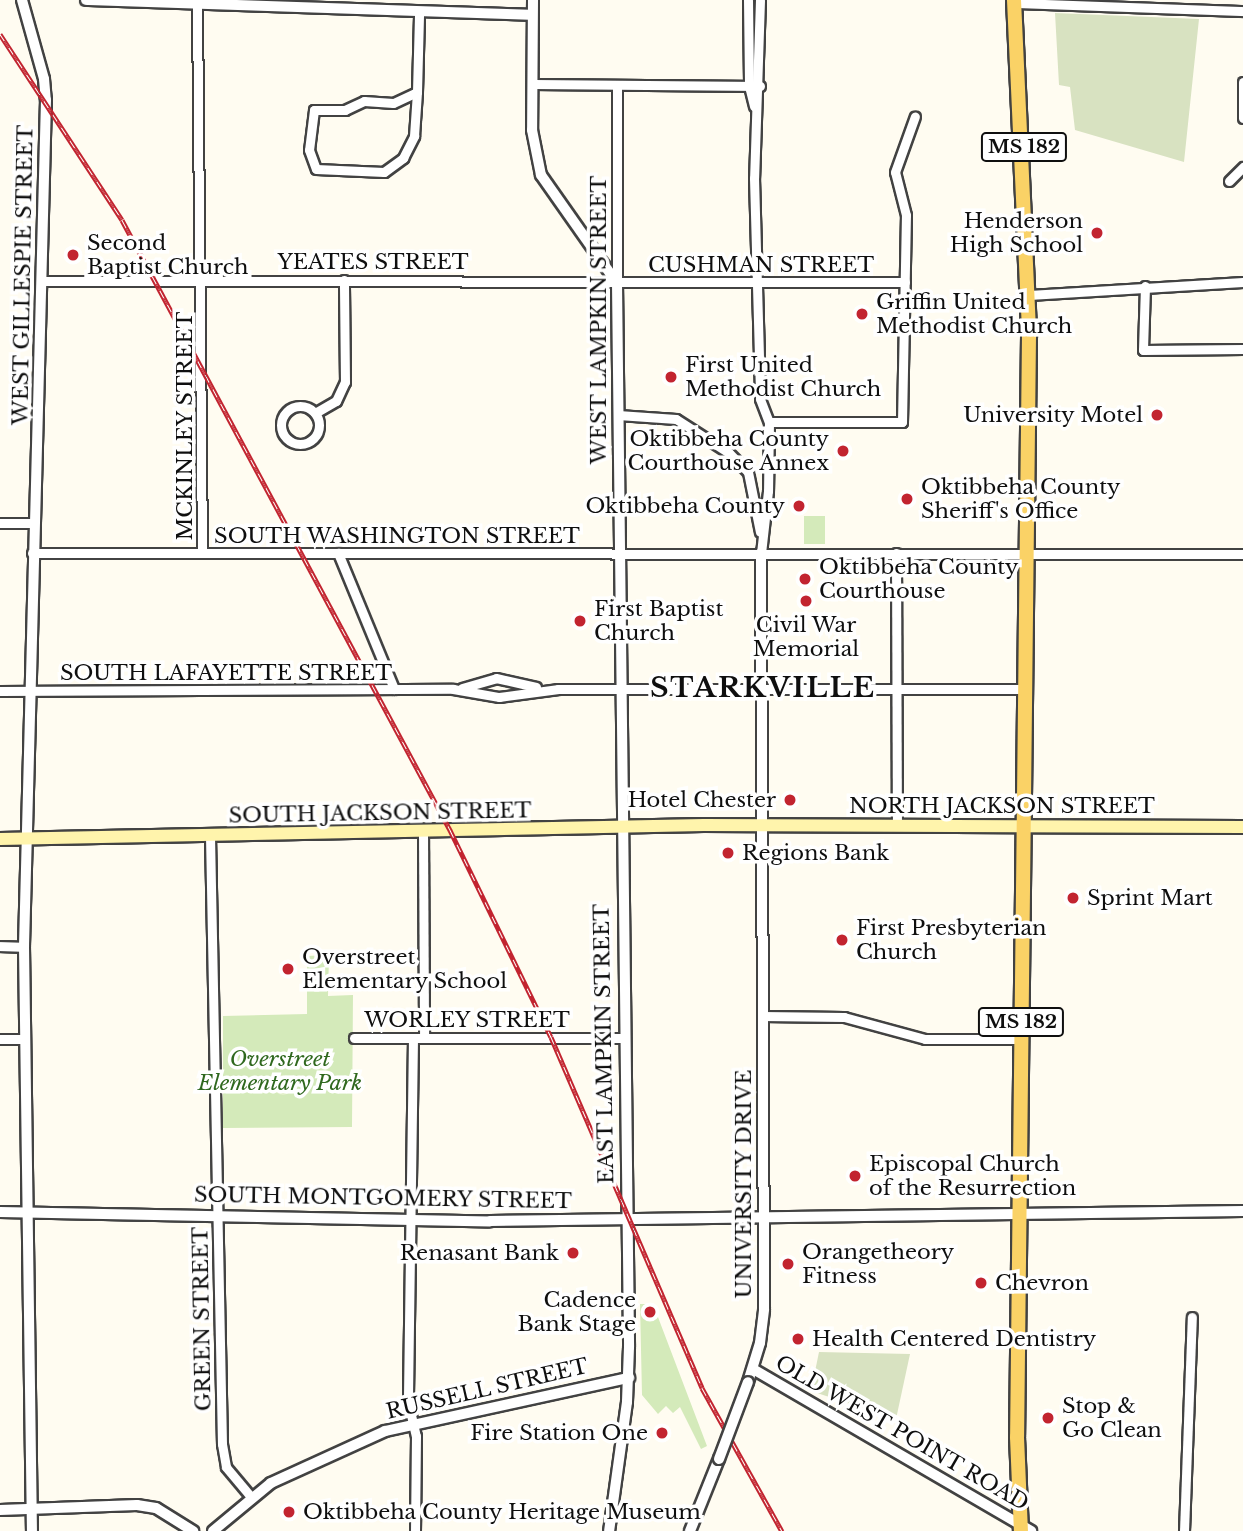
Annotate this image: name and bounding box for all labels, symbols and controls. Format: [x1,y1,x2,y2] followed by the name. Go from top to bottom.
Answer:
[8,124,38,426] street label: WEST GILLESPIE STREET
[980,132,1068,162] road number: MS 182
[586,175,612,465] street label: WEST LAMPKIN STREET
[950,208,1083,258] place label: Henderson High School
[1089,225,1105,241] marker: Henderson High School
[87,230,248,280] place label: Second Baptist Church
[65,247,81,263] marker: Second Baptist Church
[277,249,469,275] street label: YEATES STREET
[648,252,874,278] street label: CUSHMAN STREET
[876,289,1072,339] place label: Griffin United Methodist Church
[854,306,870,322] marker: Griffin United Methodist Church
[172,311,198,541] street label: MCKINLEY STREET
[685,352,881,402] place label: First United Methodist Church
[663,369,679,385] marker: First United Methodist Church
[963,402,1143,428] place label: University Motel
[1149,407,1165,423] marker: University Motel
[627,426,829,476] place label: Oktibbeha County Courthouse Annex
[835,443,851,459] marker: Oktibbeha County Courthouse Annex
[921,474,1121,524] place label: Oktibbeha County Sheriff's Office
[899,491,915,507] marker: Oktibbeha County Sheriff's Office
[585,493,785,519] place label: Oktibbeha County
[791,498,807,514] marker: Oktibbeha County
[214,523,580,549] street label: SOUTH WASHINGTON STREET
[819,554,1019,604] place label: Oktibbeha County Courthouse
[797,571,813,587] marker: Oktibbeha County Courthouse
[798,593,814,609] marker: Civil War Memorial
[594,596,723,646] place label: First Baptist Church
[753,612,859,662] place label: Civil War Memorial
[572,613,588,629] marker: First Baptist Church
[60,660,392,686] street label: SOUTH LAFAYETTE STREET
[651,671,875,705] district label: STARKVILLE
[628,787,776,813] place label: Hotel Chester
[782,792,798,808] marker: Hotel Chester
[849,793,1155,819] street label: NORTH JACKSON STREET
[228,798,532,828] street label: SOUTH JACKSON STREET
[742,840,889,866] place label: Regions Bank
[720,845,736,861] marker: Regions Bank
[1087,885,1213,911] place label: Sprint Mart
[1065,890,1081,906] marker: Sprint Mart
[589,903,619,1185] street label: EAST LAMPKIN STREET
[856,915,1047,965] place label: First Presbyterian Church
[834,932,850,948] marker: First Presbyterian Church
[302,944,508,994] place label: Overstreet Elementary School
[280,961,296,977] marker: Overstreet Elementary School
[977,1006,1065,1038] road number: MS 182
[364,1007,570,1033] street label: WORLEY STREET
[198,1046,362,1096] park label: Overstreet Elementary Park
[731,1069,757,1299] street label: UNIVERSITY DRIVE
[869,1151,1076,1201] place label: Episcopal Church of the Resurrection
[847,1168,863,1184] marker: Episcopal Church of the Resurrection
[193,1182,573,1214] street label: SOUTH MONTGOMERY STREET
[188,1227,216,1411] street label: GREEN STREET
[802,1239,954,1289] place label: Orangetheory Fitness
[400,1240,559,1266] place label: Renasant Bank
[565,1245,581,1261] marker: Renasant Bank
[780,1256,796,1272] marker: Orangetheory Fitness
[995,1270,1089,1296] place label: Chevron
[973,1275,989,1291] marker: Chevron
[517,1287,636,1337] place label: Cadence Bank Stage
[642,1304,658,1320] marker: Cadence Bank Stage
[812,1326,1096,1352] place label: Health Centered Dentistry
[790,1331,806,1347] marker: Health Centered Dentistry
[770,1349,1034,1517] street label: OLD WEST POINT ROAD
[383,1353,591,1425] street label: RUSSELL STREET
[1062,1393,1162,1443] place label: Stop & Go Clean
[1040,1410,1056,1426] marker: Stop & Go Clean
[470,1420,648,1446] place label: Fire Station One
[654,1425,670,1441] marker: Fire Station One
[303,1499,702,1525] place label: Oktibbeha County Heritage Museum
[281,1504,297,1520] marker: Oktibbeha County Heritage Museum

